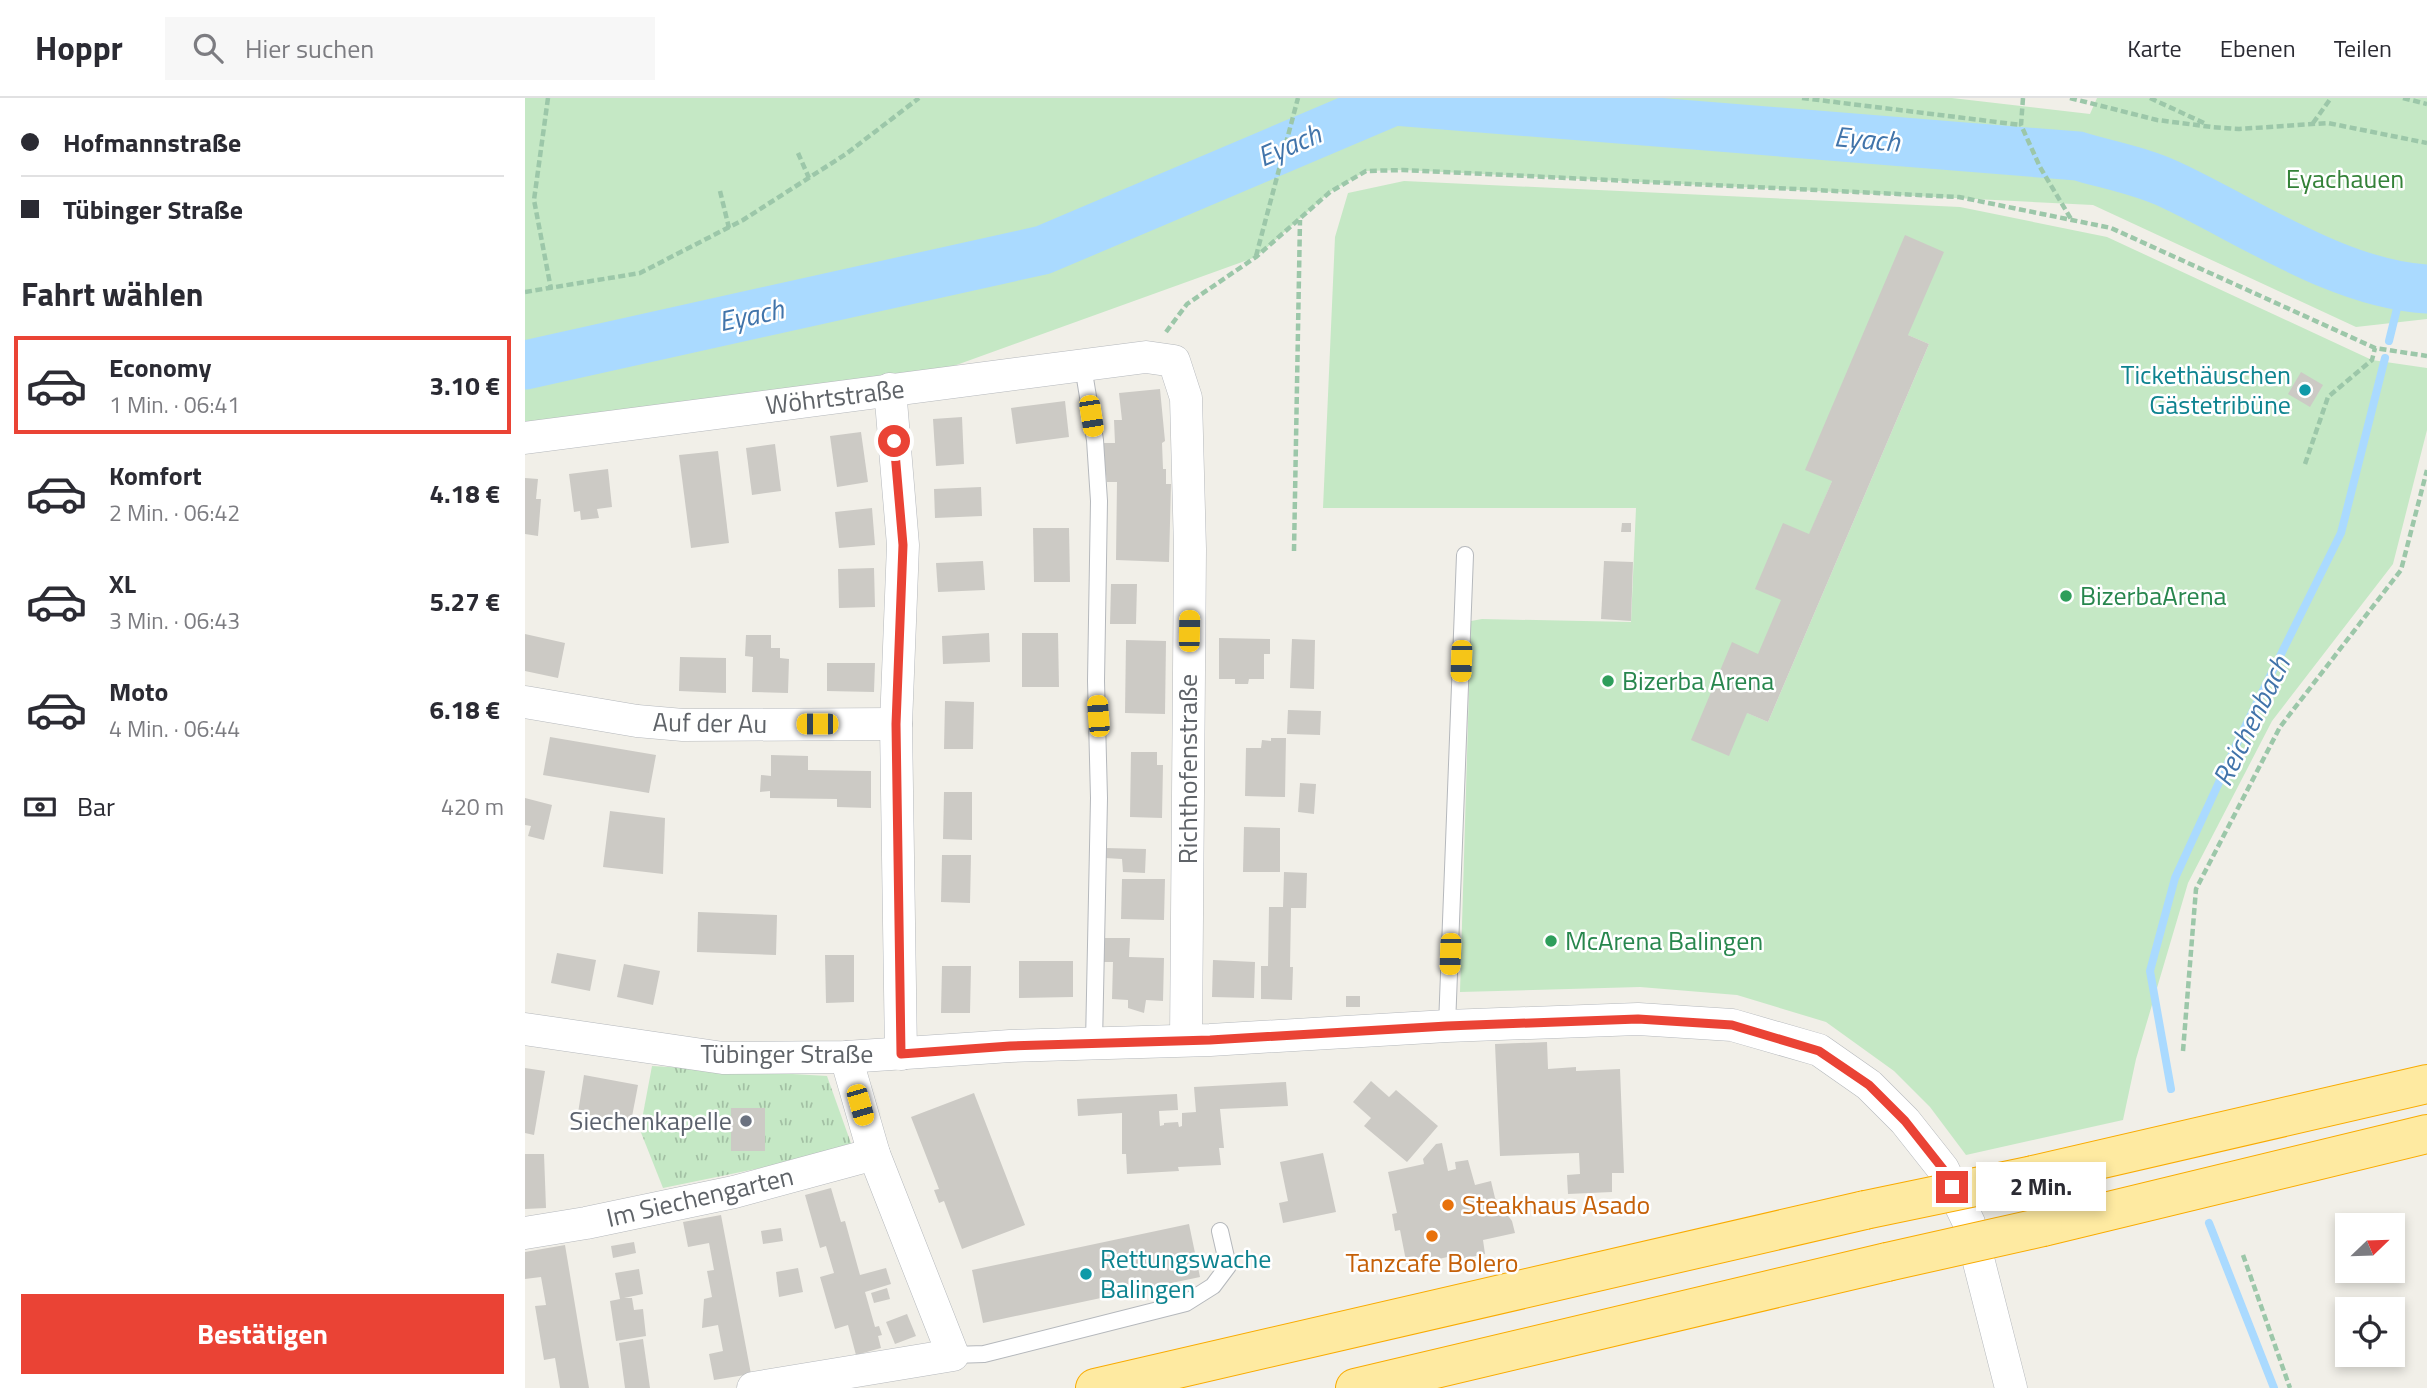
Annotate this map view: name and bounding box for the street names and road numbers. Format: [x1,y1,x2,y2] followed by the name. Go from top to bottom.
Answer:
[763,369,907,424] street label: Wöhrtstraße
[1168,674,1207,864] street label: Richthofenstraße
[652,702,768,743] street label: Auf der Au
[701,1034,873,1073] street label: Tübinger Straße
[603,1156,797,1237] street label: Im Siechengarten

